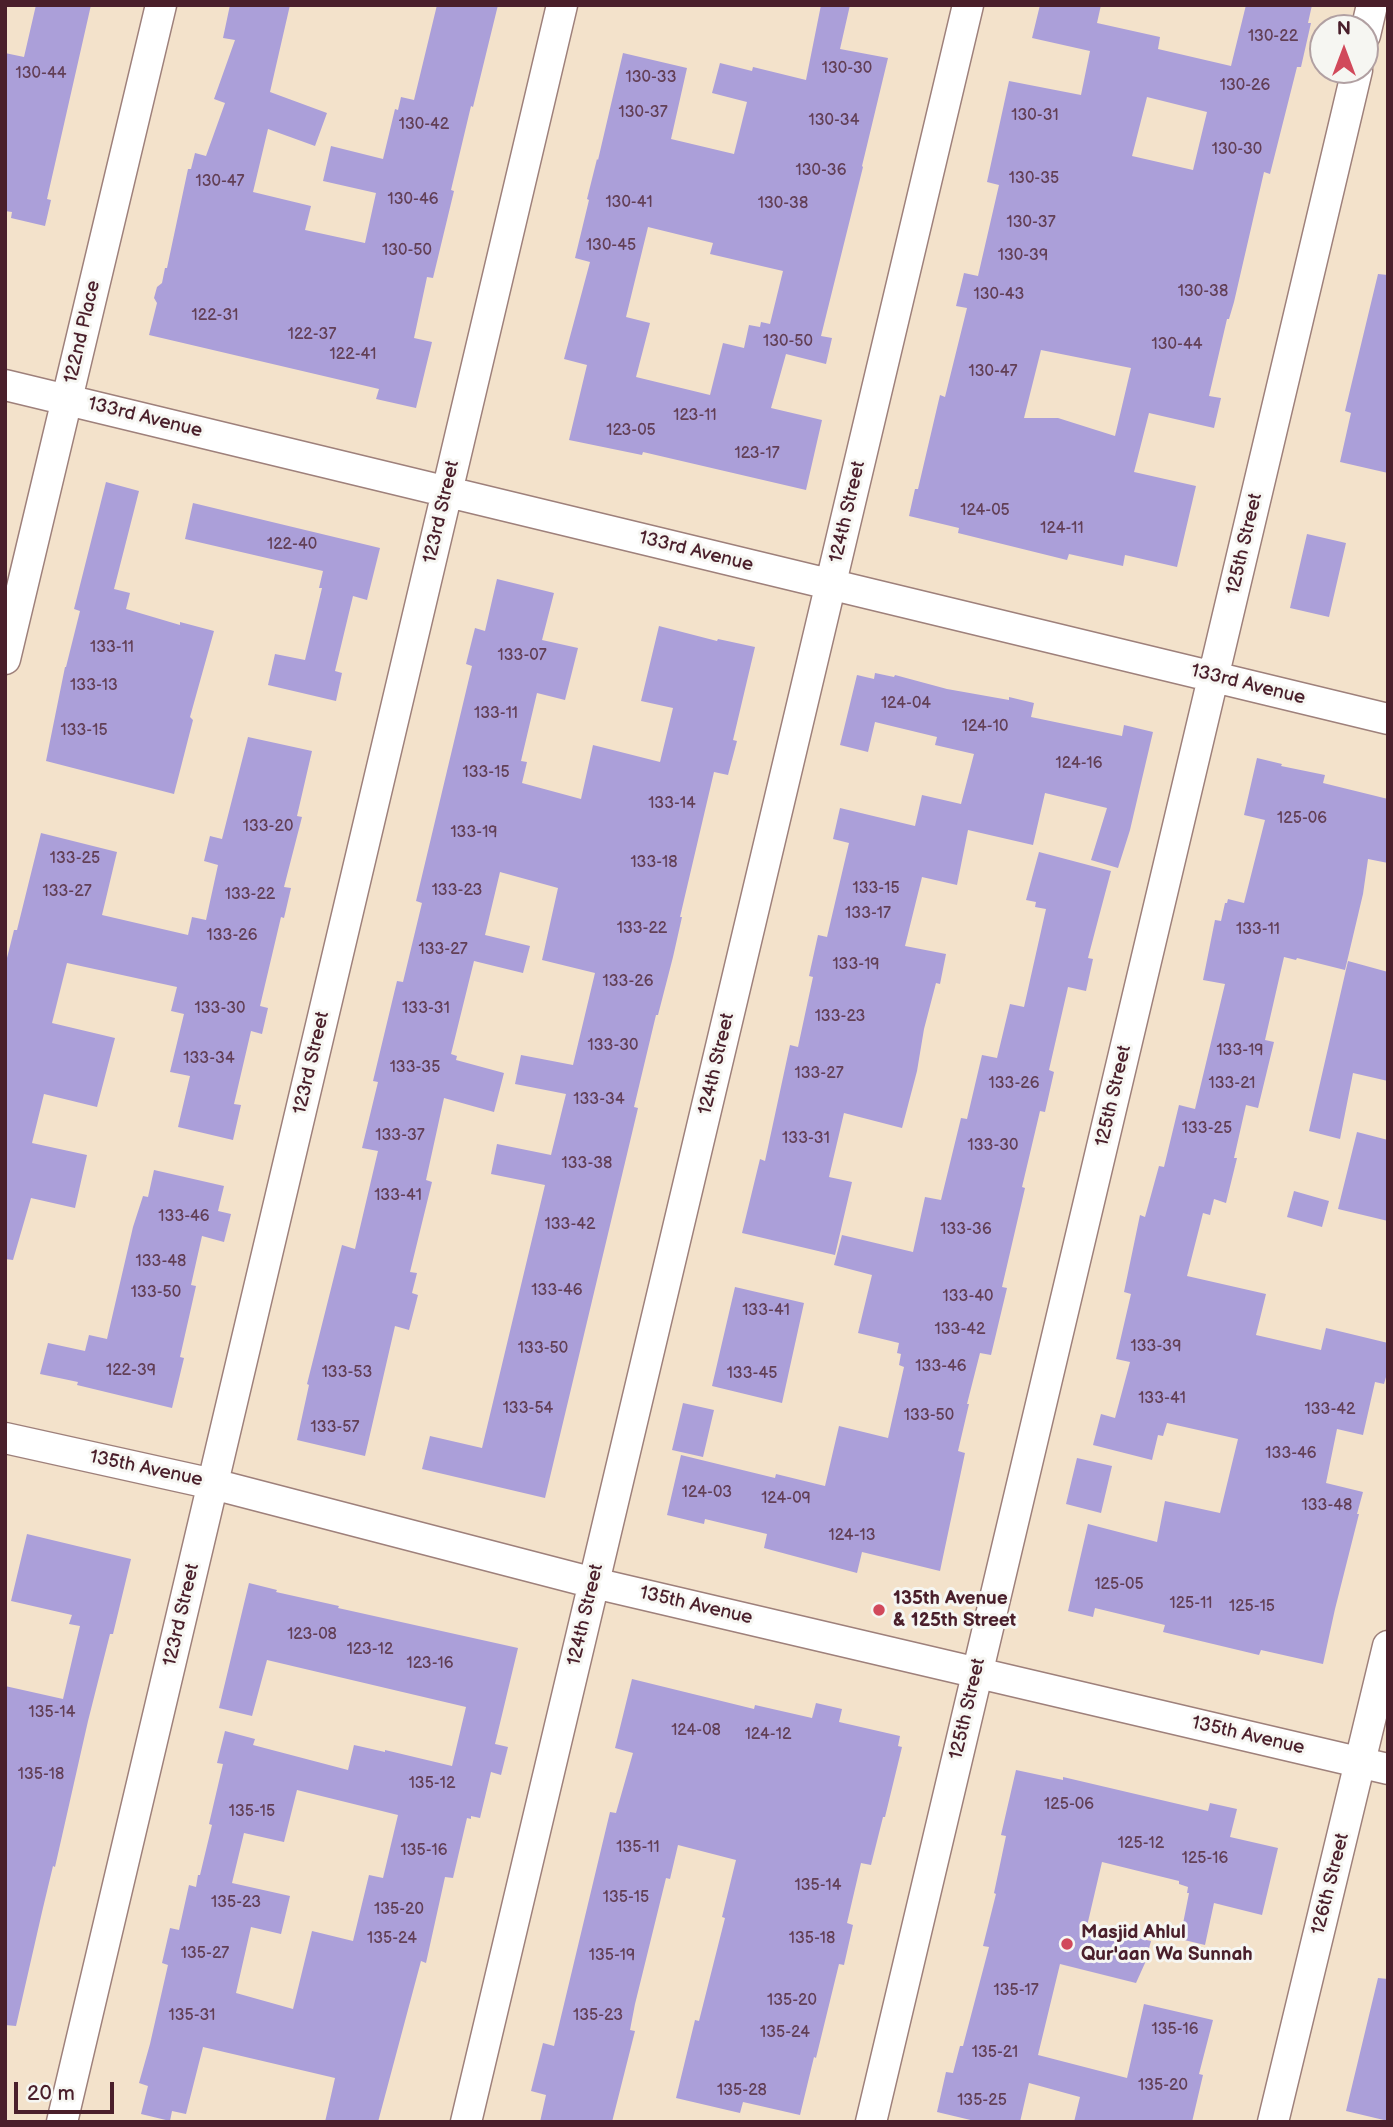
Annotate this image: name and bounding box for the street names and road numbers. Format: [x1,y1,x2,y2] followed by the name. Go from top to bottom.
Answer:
[60,278,106,386] street label: 122nd Place
[85,393,205,443] street label: 133rd Avenue
[419,459,465,565] street label: 123rd Street
[825,459,871,565] street label: 124th Street
[1222,491,1268,597] street label: 125th Street
[636,527,756,577] street label: 133rd Avenue
[1188,660,1308,710] street label: 133rd Avenue
[289,1010,335,1116] street label: 123rd Street
[694,1011,740,1117] street label: 124th Street
[1091,1043,1137,1149] street label: 125th Street
[87,1446,205,1492] street label: 135th Avenue
[159,1562,205,1668] street label: 123rd Street
[563,1562,609,1668] street label: 124th Street
[637,1582,755,1630] street label: 135th Avenue
[945,1656,991,1762] street label: 125th Street
[1189,1712,1307,1760] street label: 135th Avenue
[1307,1831,1355,1937] street label: 126th Street

